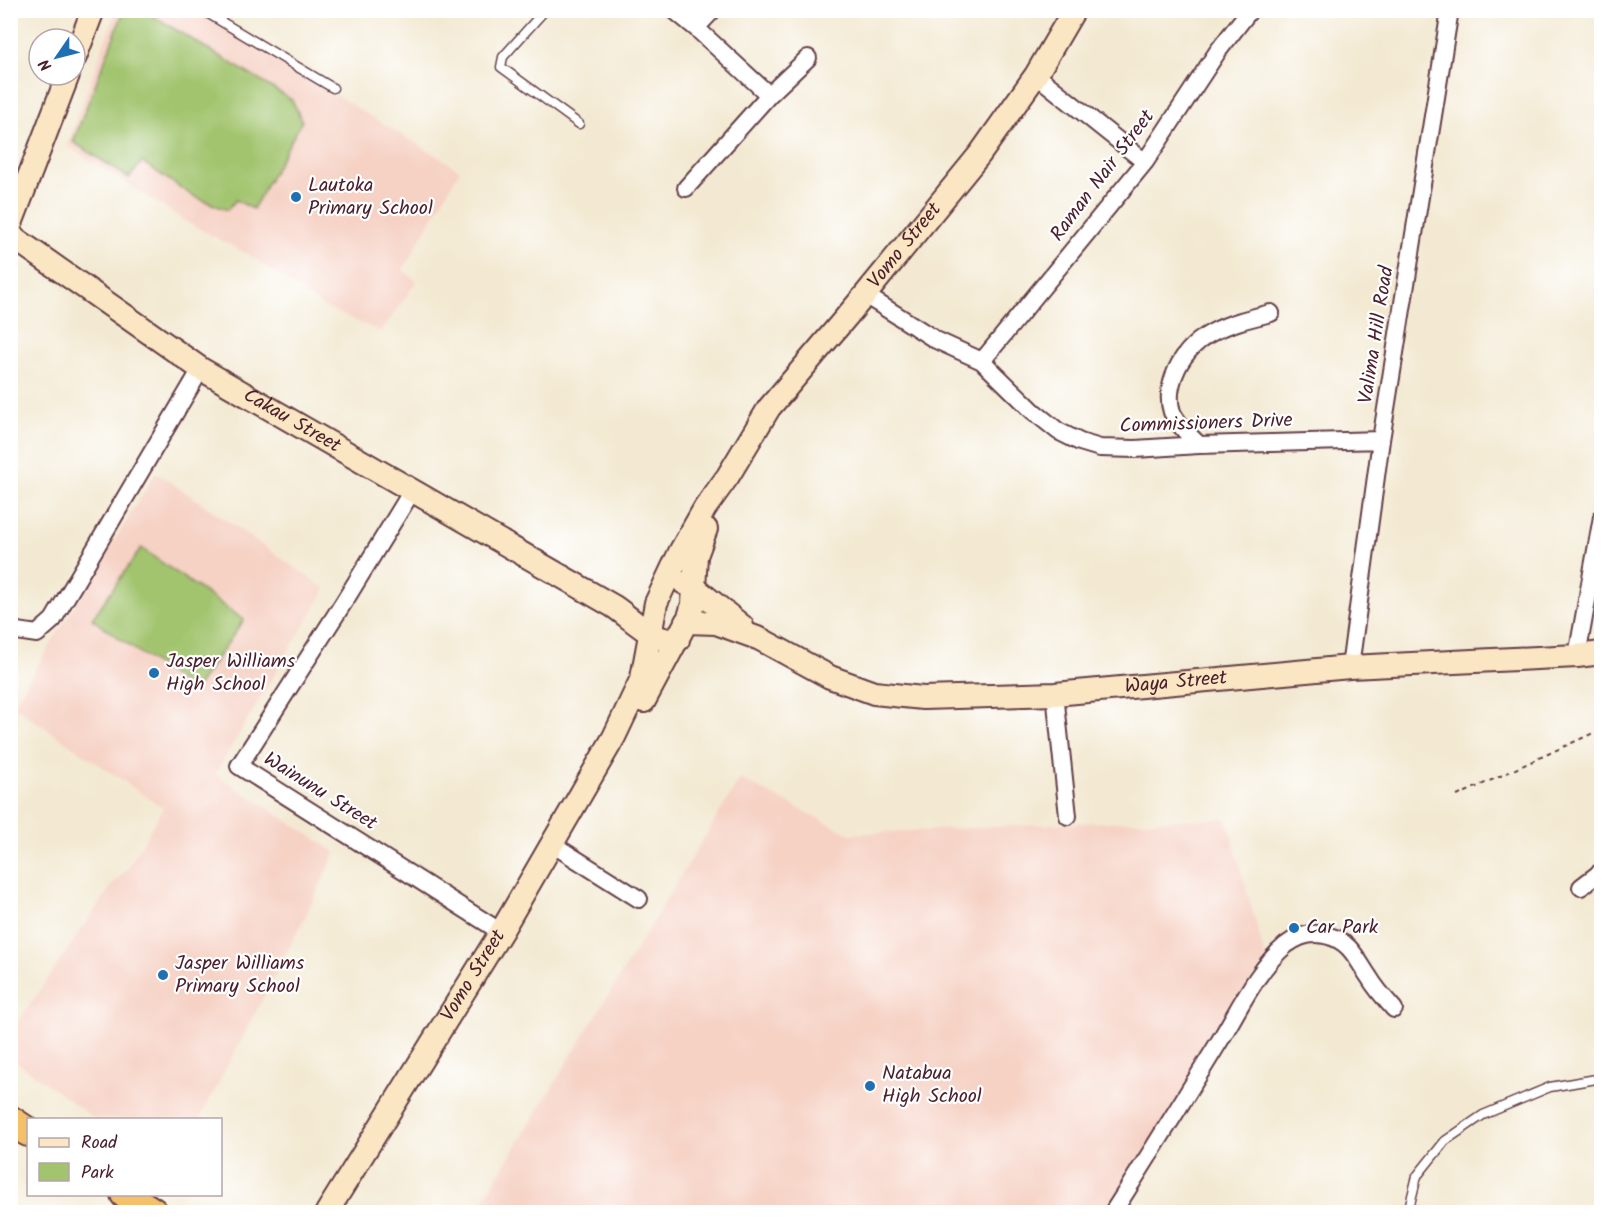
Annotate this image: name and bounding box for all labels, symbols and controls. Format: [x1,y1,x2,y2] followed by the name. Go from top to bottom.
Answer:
[27,27,87,87] north arrow
[33,53,59,76] text: N
[1043,103,1163,249] street label: Raman Nair Street
[308,170,433,225] place label: Lautoka Primary School
[289,190,303,204] marker: Lautoka Primary School
[860,196,950,296] street label: Vomo Street
[1350,263,1404,406] street label: Valima Hill Road
[237,380,347,462] street label: Cakau Street
[1119,405,1293,443] street label: Commissioners Drive
[166,646,296,701] place label: Jasper Williams High School
[1123,662,1229,704] street label: Waya Street
[147,666,161,680] marker: Jasper Williams High School
[257,744,383,840] street label: Wainunu Street
[1306,912,1379,944] place label: Car Park
[1287,921,1301,935] marker: Car Park
[433,923,515,1028] street label: Vomo Street
[175,948,305,1003] place label: Jasper Williams Primary School
[156,968,170,982] marker: Jasper Williams Primary School
[882,1058,982,1113] place label: Natabua High School
[863,1079,877,1093] marker: Natabua High School
[27,1118,222,1196] legend
[81,1129,118,1158] text: Road
[81,1159,114,1188] text: Park

